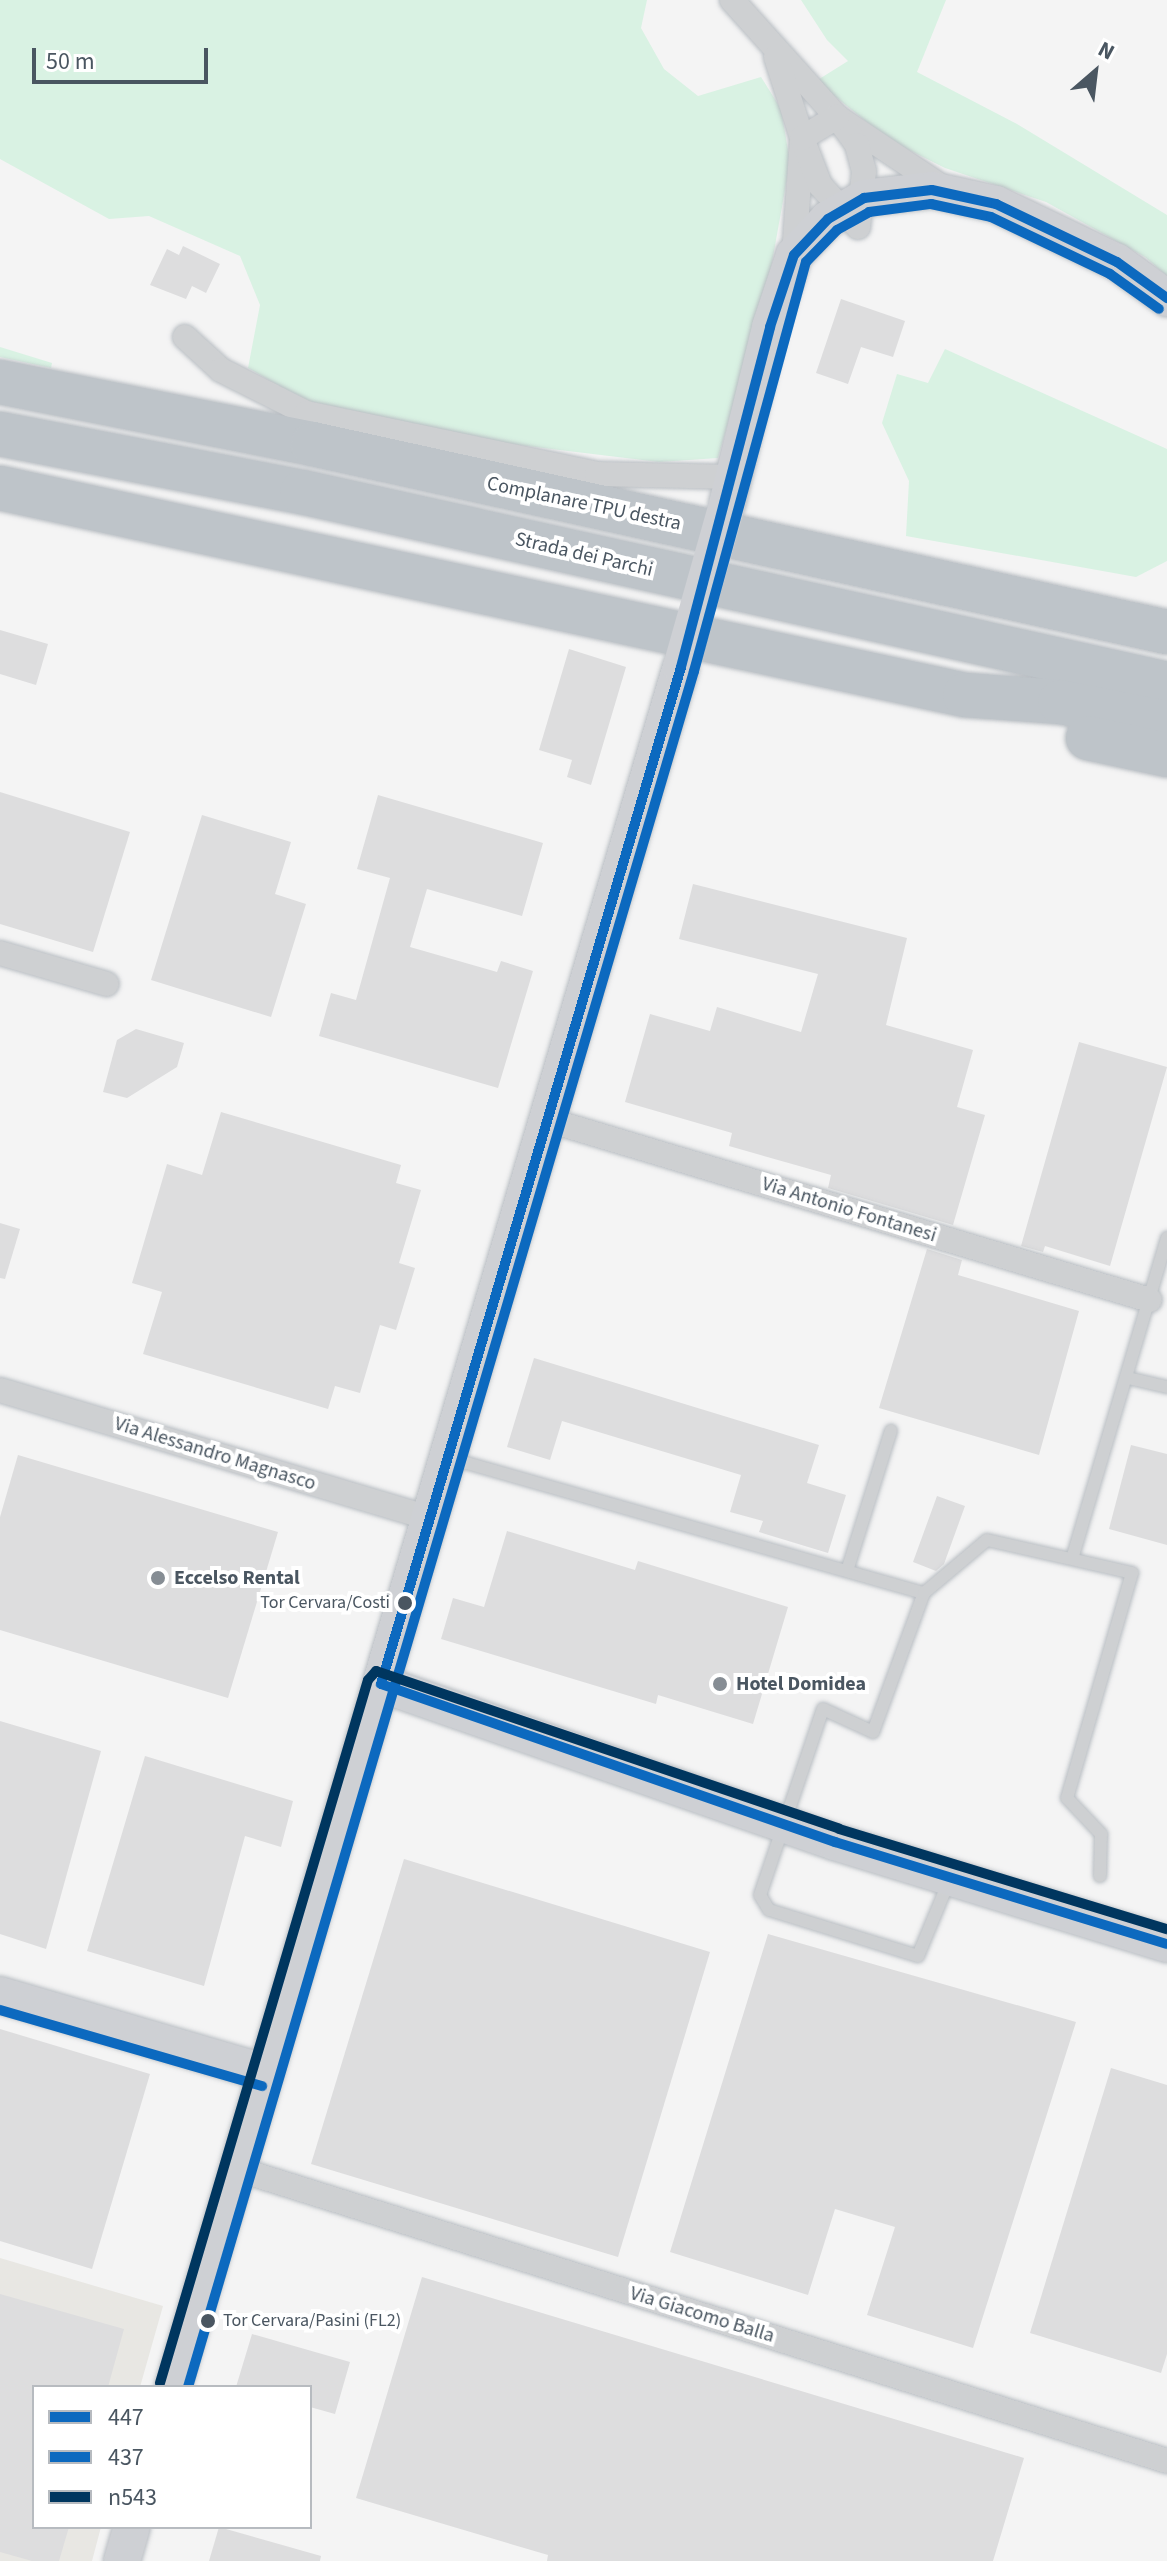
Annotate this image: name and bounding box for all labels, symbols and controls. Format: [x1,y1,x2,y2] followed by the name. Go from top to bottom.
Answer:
[36,32,212,82] scale bar
[1055,32,1135,112] north arrow
[1092,33,1120,68] text: N
[46,44,95,79] text: 50 m
[485,472,683,536] street label: Complanare TPU destra
[513,527,655,583] street label: Strada dei Parchi
[759,1172,939,1248] street label: Via Antonio Fontanesi
[111,1412,319,1496] street label: Via Alessandro Magnasco
[174,1566,300,1590] place label: Eccelso Rental
[149,1569,167,1587] marker: Eccelso Rental
[260,1592,390,1614] place label: Tor Cervara/Costi
[397,1595,413,1611] marker: Tor Cervara/Costi
[736,1672,866,1696] place label: Hotel Domidea
[711,1675,729,1693] marker: Hotel Domidea
[627,2282,777,2348] street label: Via Giacomo Balla
[223,2310,401,2332] place label: Tor Cervara/Pasini (FL2)
[200,2313,216,2329] marker: Tor Cervara/Pasini (FL2)
[32,2385,312,2529] legend
[108,2400,144,2435] text: 447
[108,2440,144,2475] text: 437
[108,2480,157,2515] text: n543

